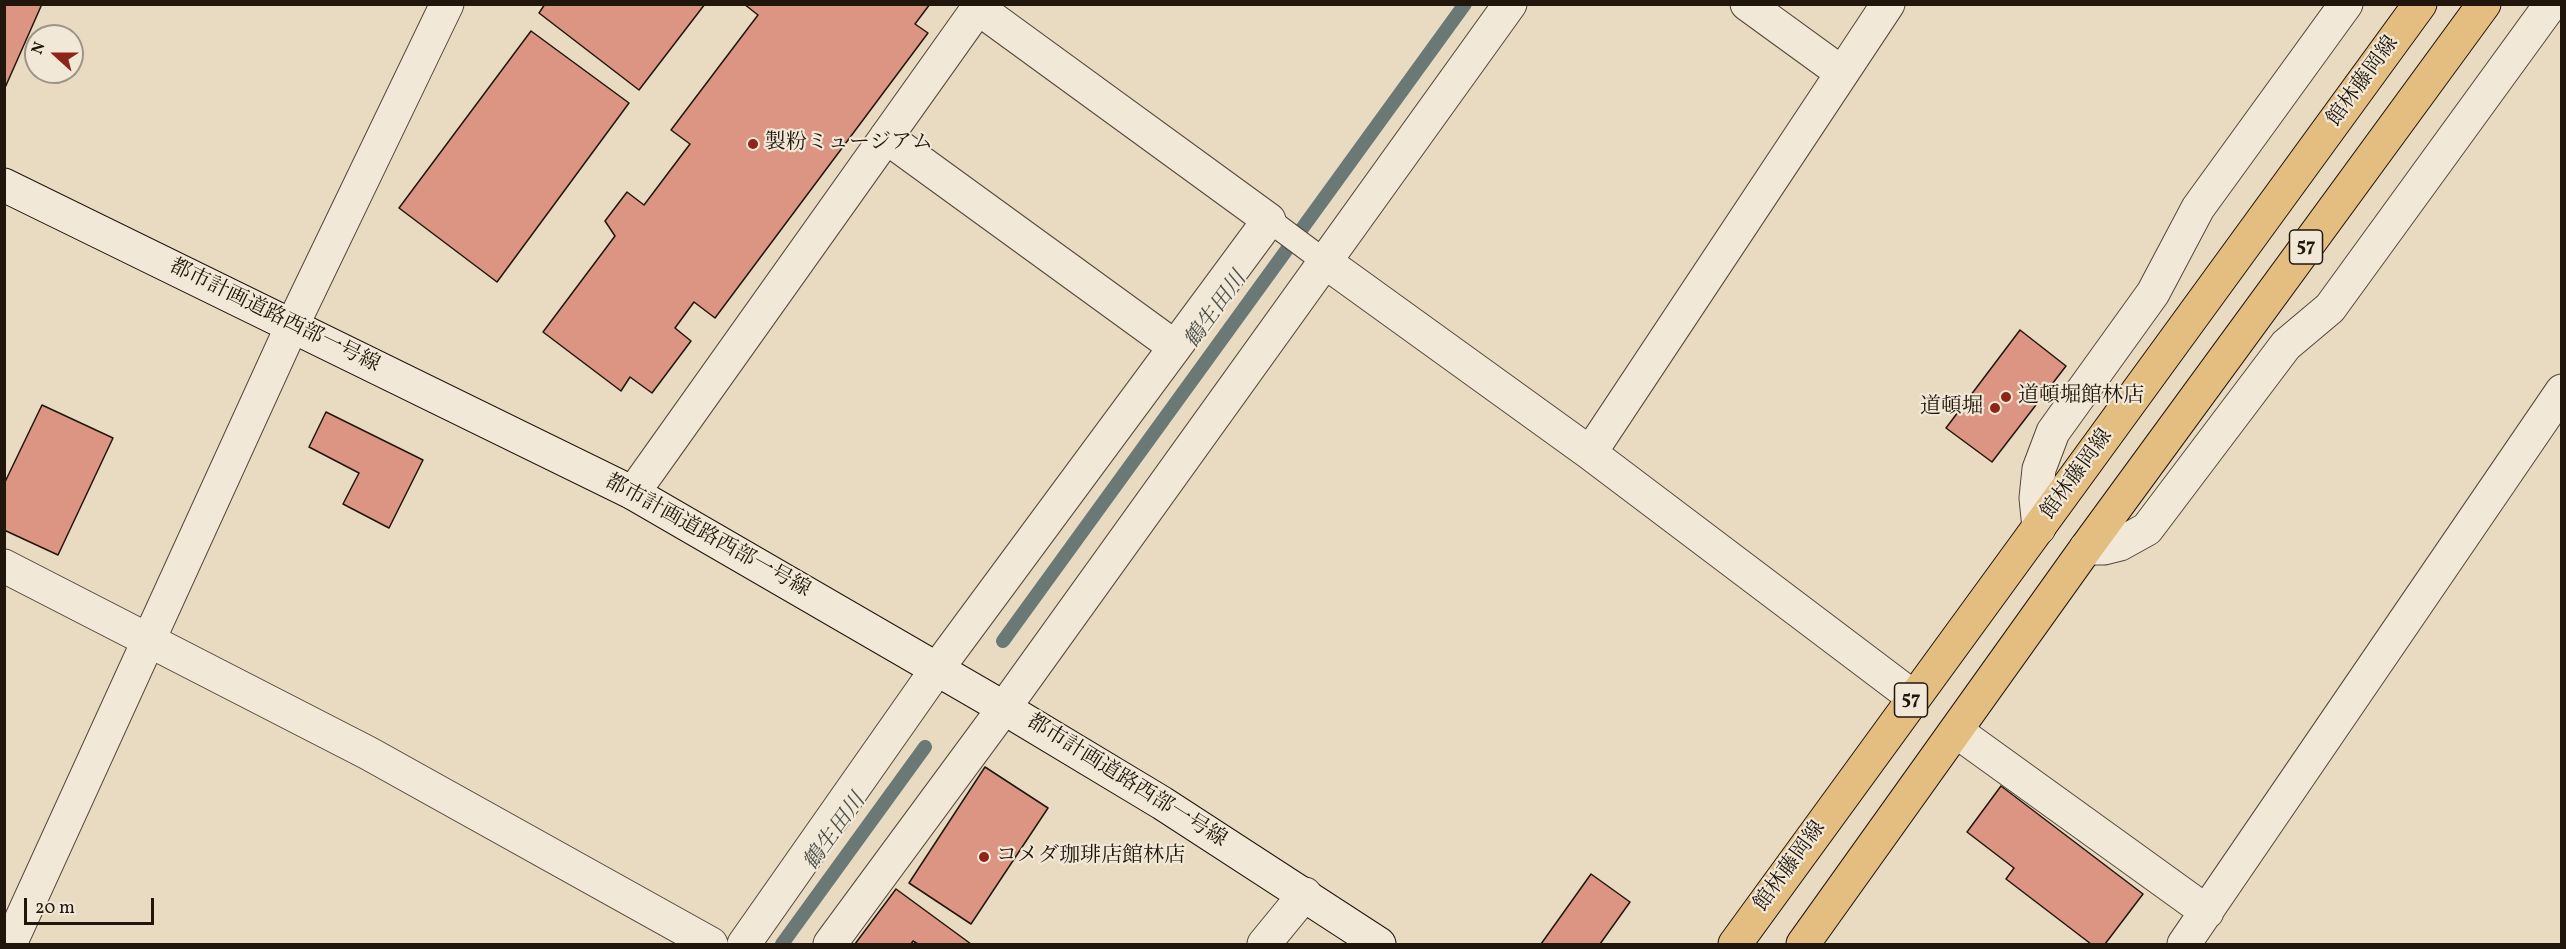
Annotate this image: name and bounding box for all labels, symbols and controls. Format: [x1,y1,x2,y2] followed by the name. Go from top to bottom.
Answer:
[24,24,84,84] north arrow
[2323,32,2405,132] street label: 館林藤岡線
[27,39,51,58] text: N
[765,131,933,157] place label: 製粉ミュージアム
[746,137,760,151] marker: 製粉ミュージアム
[2290,230,2322,264] road number: 57
[165,255,383,379] street label: 都市計画道路西部一号線
[1180,268,1254,354] water label: 鶴生田川
[2018,384,2144,410] place label: 道頓堀館林店
[1999,390,2013,404] marker: 道頓堀館林店
[1920,395,1983,421] place label: 道頓堀
[1988,401,2002,415] marker: 道頓堀
[2037,425,2119,525] street label: 館林藤岡線
[600,470,814,604] street label: 都市計画道路西部一号線
[1894,683,1928,717] road number: 57
[1021,710,1231,854] street label: 都市計画道路西部一号線
[799,790,873,876] water label: 鶴生田川
[1750,817,1832,917] street label: 館林藤岡線
[996,844,1185,870] place label: コメダ珈琲店館林店
[977,850,991,864] marker: コメダ珈琲店館林店
[27,886,158,924] scale bar
[35,896,75,921] text: 20 m

